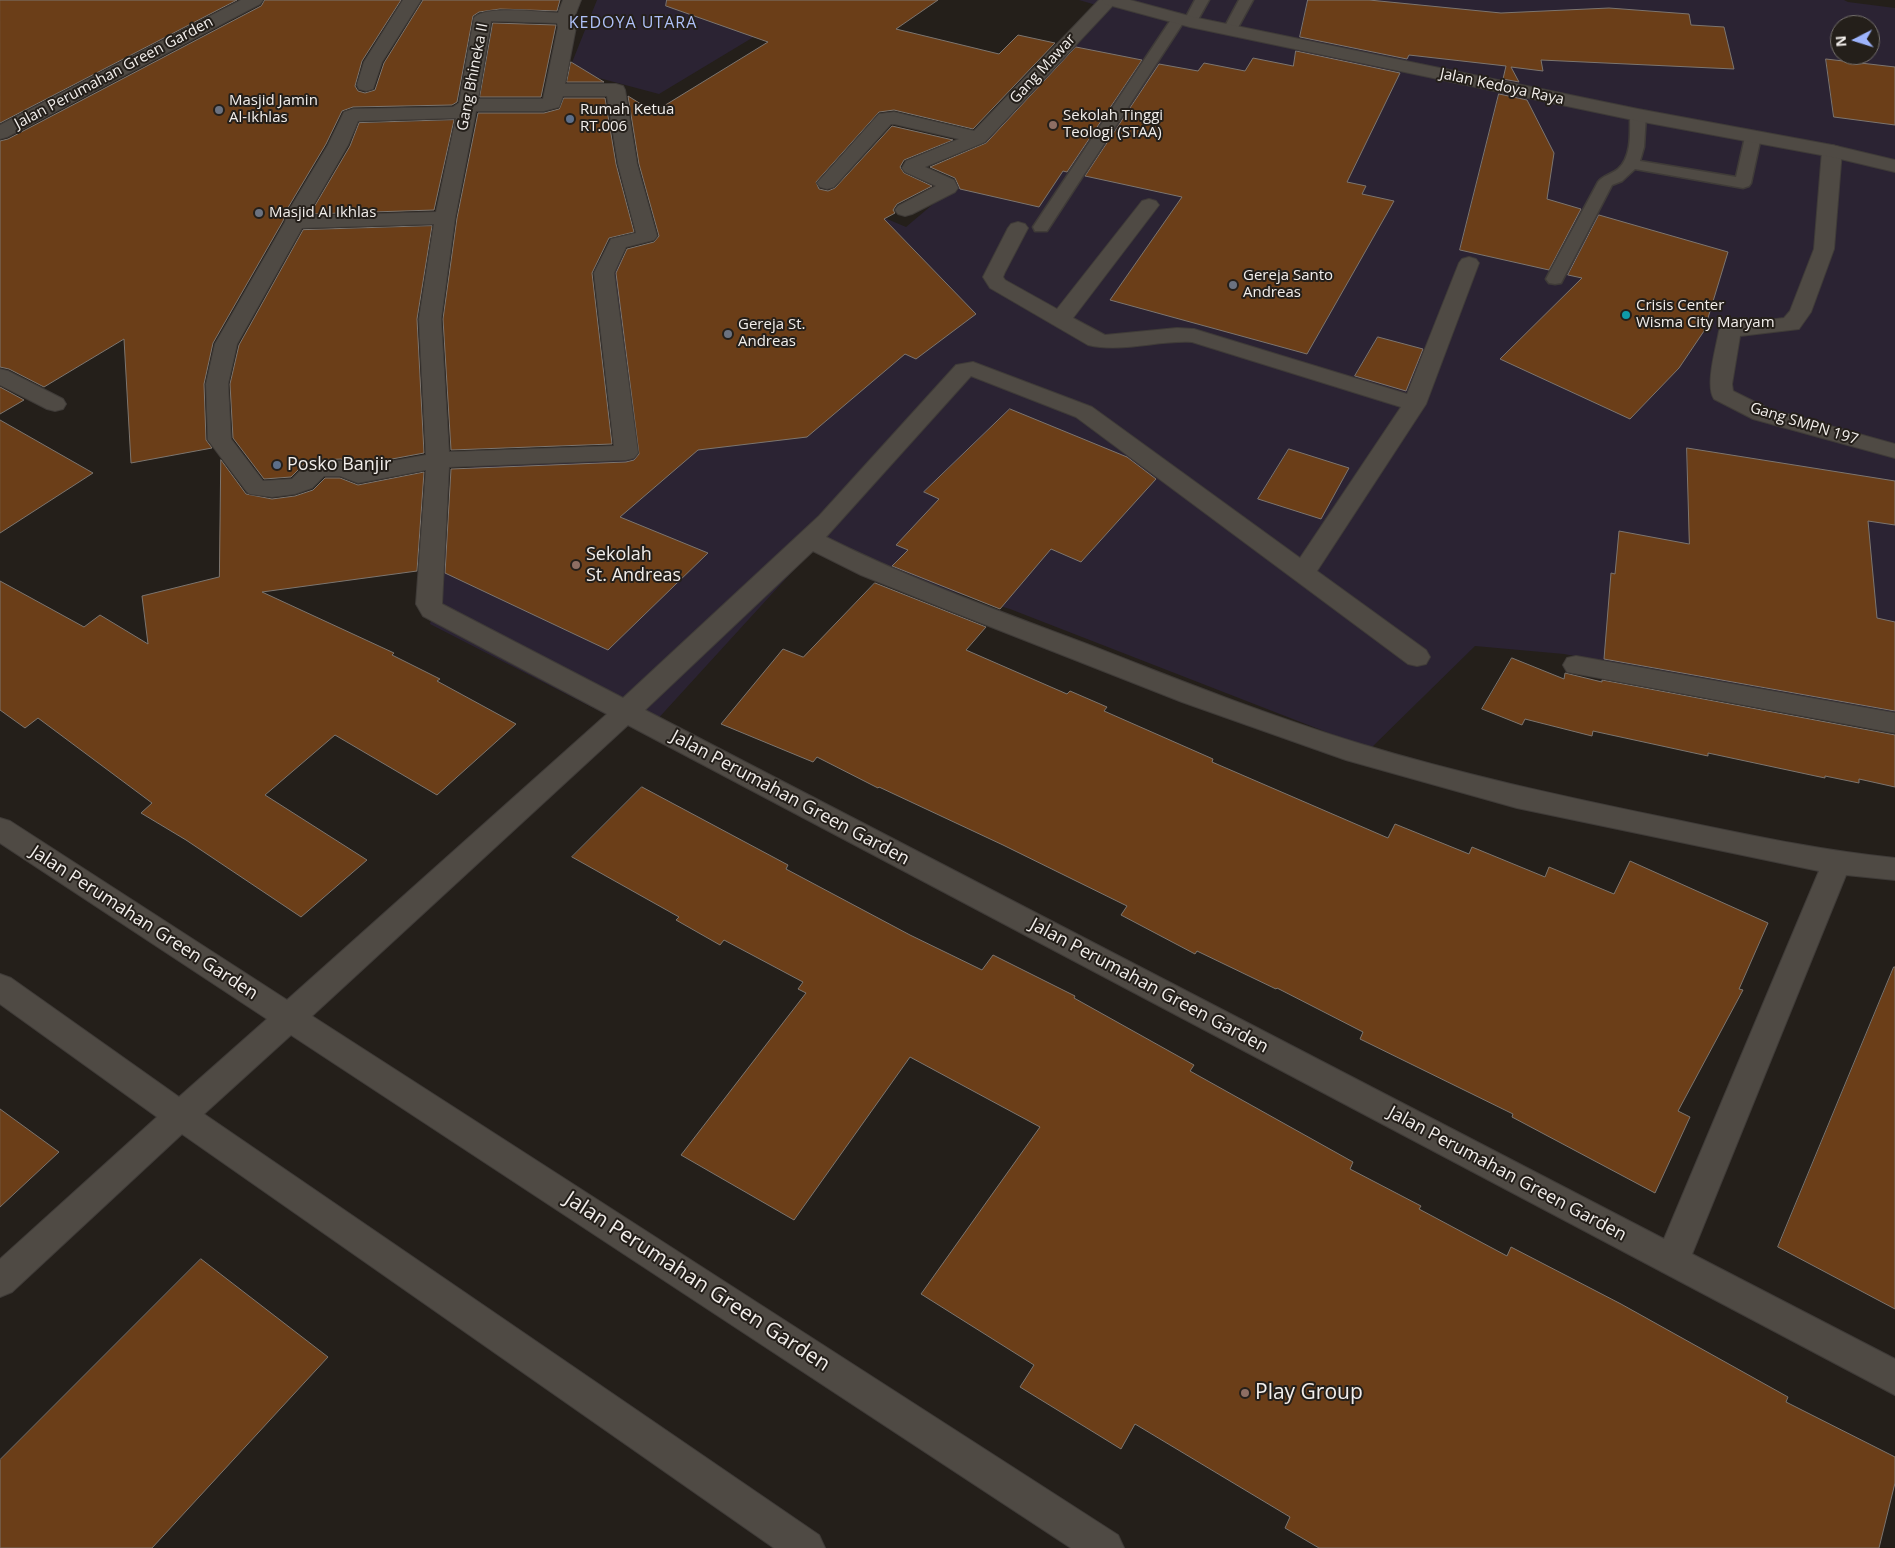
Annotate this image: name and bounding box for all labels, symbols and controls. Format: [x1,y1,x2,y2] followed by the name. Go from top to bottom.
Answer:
[12,13,216,133] street label: Jalan Perumahan Green Garden
[567,13,699,33] district label: KEDOYA UTARA
[1830,15,1880,65] north arrow
[454,22,492,132] street label: Gang Bhineka II
[1006,31,1080,107] street label: Gang Mawar
[1831,35,1851,48] text: N
[1438,65,1566,109] street label: Jalan Kedoya Raya
[229,92,318,127] place label: Masjid Jamin Al-Ikhlas
[580,101,674,136] place label: Rumah Ketua RT.006
[213,104,225,116] marker: Masjid Jamin Al-Ikhlas
[1063,107,1163,142] place label: Sekolah Tinggi Teologi (STAA)
[564,113,576,125] marker: Rumah Ketua RT.006
[1047,119,1059,131] marker: Sekolah Tinggi Teologi (STAA)
[269,204,376,222] place label: Masjid Al Ikhlas
[253,207,265,219] marker: Masjid Al Ikhlas
[1243,267,1333,302] place label: Gereja Santo Andreas
[1227,279,1239,291] marker: Gereja Santo Andreas
[1636,297,1775,332] place label: Crisis Center Wisma City Maryam
[1620,309,1632,321] marker: Crisis Center Wisma City Maryam
[738,316,805,351] place label: Gereja St. Andreas
[722,328,734,340] marker: Gereja St. Andreas
[1748,399,1860,449] street label: Gang SMPN 197
[287,454,391,476] place label: Posko Banjir
[271,459,283,471] marker: Posko Banjir
[586,544,681,586] place label: Sekolah St. Andreas
[570,559,582,571] marker: Sekolah St. Andreas
[667,726,913,870] street label: Jalan Perumahan Green Garden
[26,841,262,1005] street label: Jalan Perumahan Green Garden
[1026,914,1272,1058] street label: Jalan Perumahan Green Garden
[1384,1102,1630,1246] street label: Jalan Perumahan Green Garden
[560,1187,834,1377] street label: Jalan Perumahan Green Garden
[1255,1380,1363,1406] place label: Play Group
[1239,1387,1251,1399] marker: Play Group

